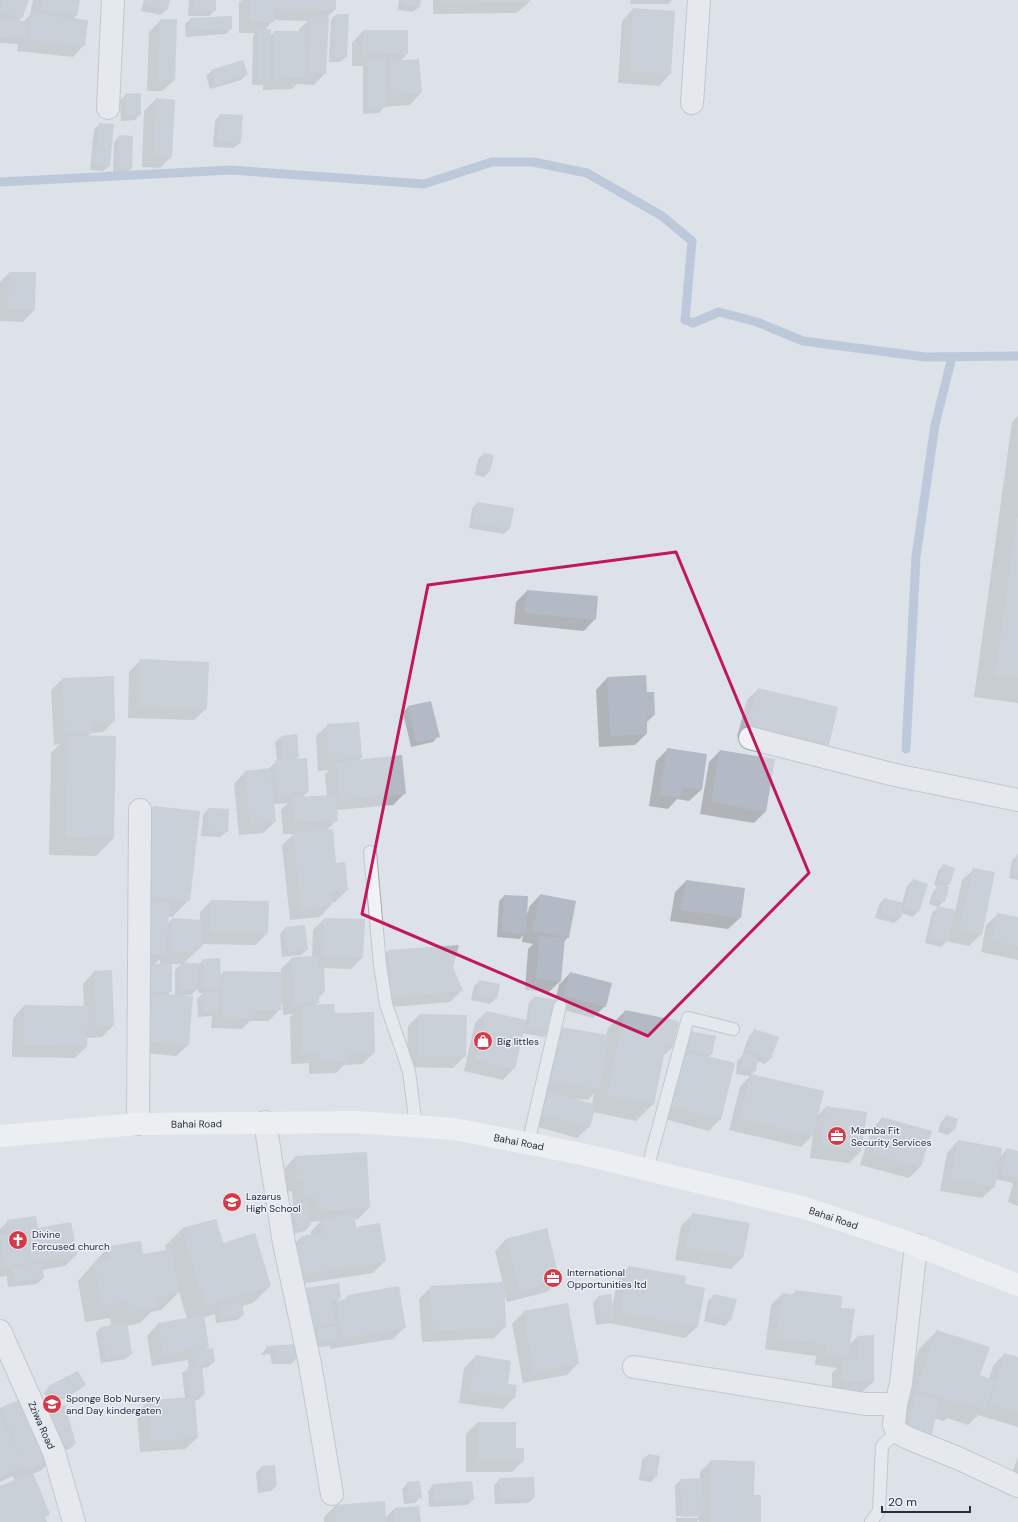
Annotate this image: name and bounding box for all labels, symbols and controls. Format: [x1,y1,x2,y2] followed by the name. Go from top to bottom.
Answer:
[472,1030,494,1052] shop icon: Big littles
[497,1035,539,1048] place label: Big littles
[171,1117,222,1130] street label: Bahai Road
[851,1124,931,1149] place label: Mamba Fit Security Services
[826,1125,848,1147] office icon: Mamba Fit Security Services
[493,1130,545,1153] street label: Bahai Road
[246,1190,301,1215] place label: Lazarus High School
[221,1191,243,1213] school or university icon: Lazarus High School
[808,1203,860,1232] street label: Bahai Road
[32,1228,110,1253] place label: Divine Forcused church
[7,1229,29,1251] church icon: Divine Forcused church
[567,1266,647,1291] place label: International Opportunities ltd
[542,1267,564,1289] office icon: International Opportunities ltd
[66,1392,162,1417] place label: Sponge Bob Nursery and Day kindergaten
[41,1393,63,1415] school or university icon: Sponge Bob Nursery and Day kindergaten
[26,1399,58,1451] street label: Zziwa Road
[882,1488,970,1514] scale bar
[888,1494,917,1510] text: 20 m

